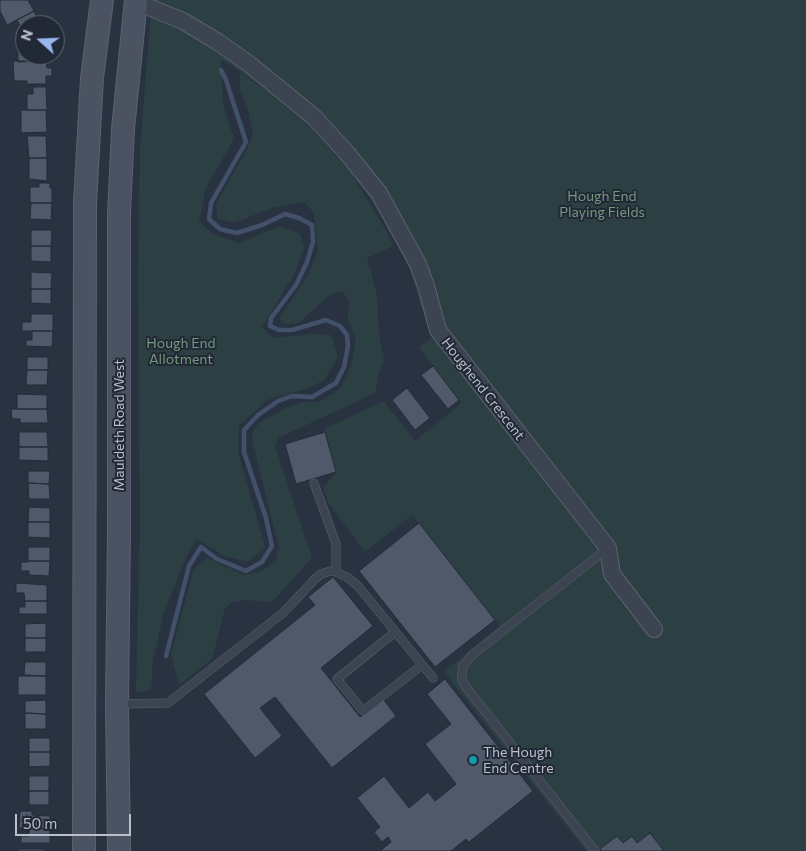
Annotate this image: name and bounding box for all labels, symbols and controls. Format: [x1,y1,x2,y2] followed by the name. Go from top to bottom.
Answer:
[15,15,65,65] north arrow
[17,27,36,43] text: N
[559,188,645,220] park label: Hough End Playing Fields
[438,334,528,444] street label: Houghend Crescent
[146,335,216,368] park label: Hough End Allotment
[111,359,127,491] street label: Mauldeth Road West
[483,744,554,776] place label: The Hough End Centre
[467,754,479,766] marker: The Hough End Centre
[18,804,134,836] scale bar
[23,814,57,832] text: 50 m

